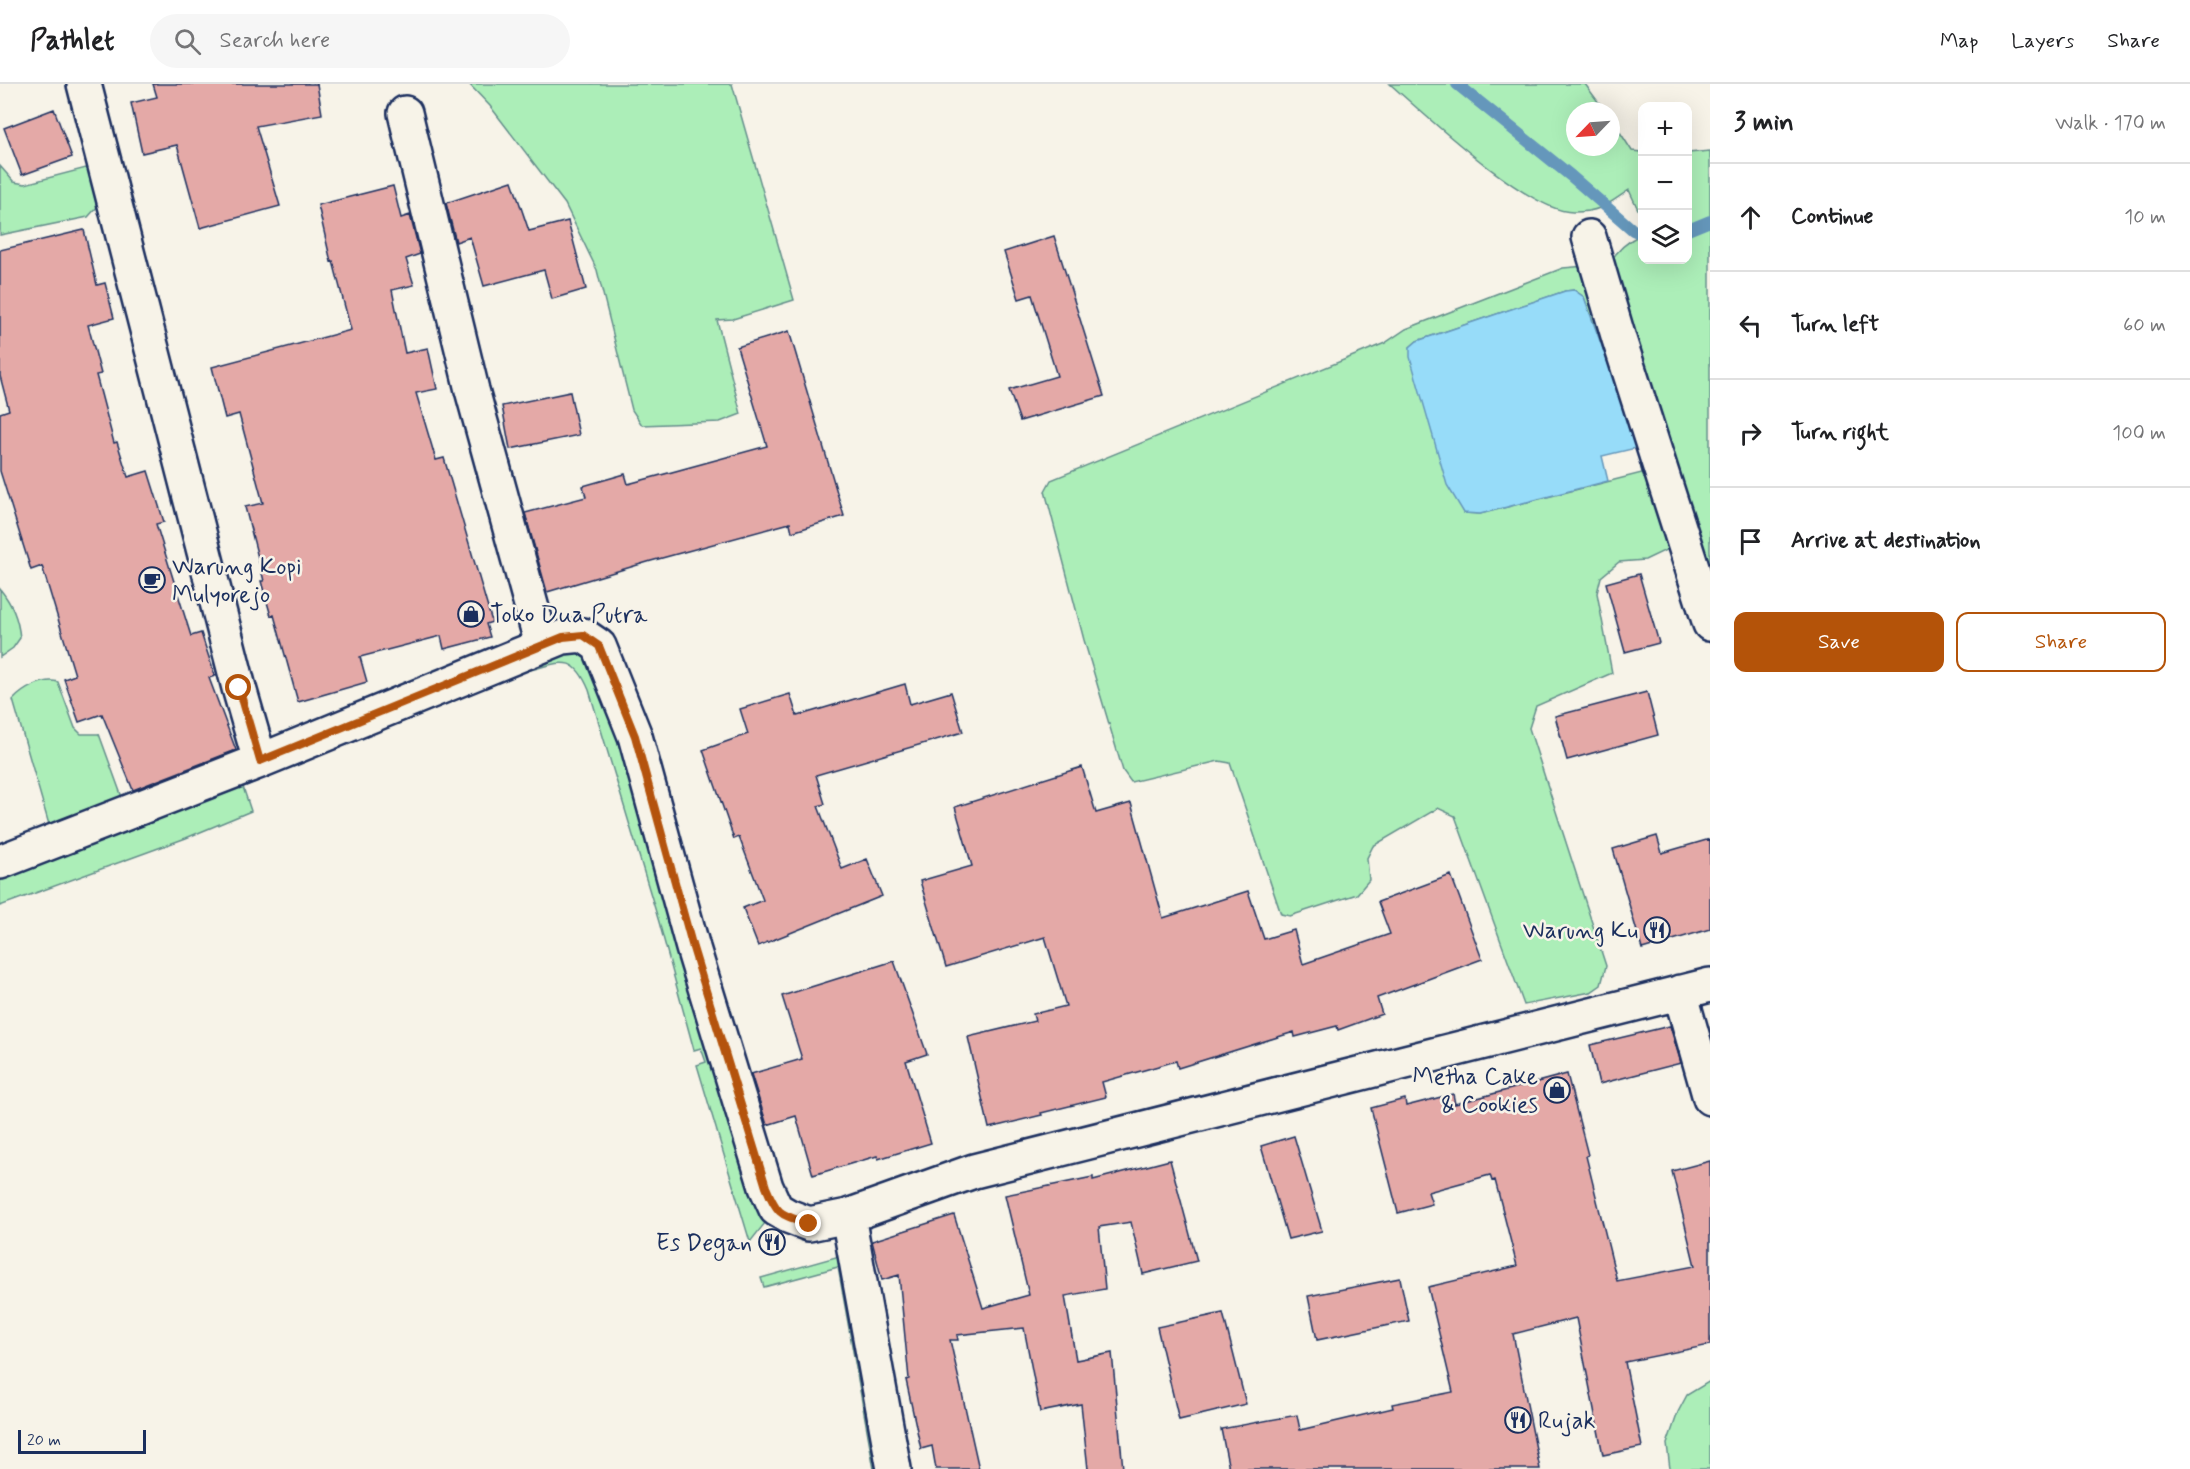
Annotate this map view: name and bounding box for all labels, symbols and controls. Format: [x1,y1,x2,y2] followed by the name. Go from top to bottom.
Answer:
[150,14,570,68] search box
[30,23,114,60] text: Pathlet
[171,25,204,58] icon: search
[219,27,330,55] text: Search here
[1940,27,1978,55] text: Map
[2011,27,2074,55] text: Layers
[2107,27,2160,55] text: Share
[1566,102,1620,156] north arrow
[1638,102,1692,264] map controls
[1638,102,1692,156] button: +
[1734,106,1794,140] text: 3 min
[2055,110,2166,137] text: Walk · 170 m
[1638,156,1692,210] button: −
[1734,201,1767,234] icon: ahead
[1791,203,1873,231] text: Continue
[2124,204,2166,231] text: 10 m
[1638,210,1692,264] button: layers
[1734,309,1767,342] icon: left
[1791,311,1879,339] text: Turn left
[2123,312,2166,339] text: 60 m
[1734,417,1767,450] icon: right
[1791,419,1889,447] text: Turn right
[2112,420,2166,447] text: 100 m
[1734,525,1767,558] icon: arrive
[1791,527,1981,555] text: Arrive at destination
[172,552,302,611] place label: Warung Kopi Mulyorejo
[137,565,167,595] cafe icon: Warung Kopi Mulyorejo
[456,599,486,629] shop icon: Toko Dua Putra
[490,600,648,631] place label: Toko Dua Putra
[1734,612,1944,672] button: Save
[1956,612,2166,672] button: Share
[225,674,251,700] route start
[1642,915,1672,945] restaurant icon: Warung Ku
[1523,916,1638,947] place label: Warung Ku
[1412,1062,1538,1121] place label: Metha Cake & Cookies
[1542,1075,1572,1105] shop icon: Metha Cake & Cookies
[795,1210,821,1236] route end
[757,1227,787,1257] restaurant icon: Es Degan
[656,1228,752,1261] place label: Es Degan
[1503,1405,1533,1435] restaurant icon: Rujak
[1538,1406,1595,1437] place label: Rujak
[18,1427,146,1454] scale bar
[27,1430,61,1451] text: 20 m

